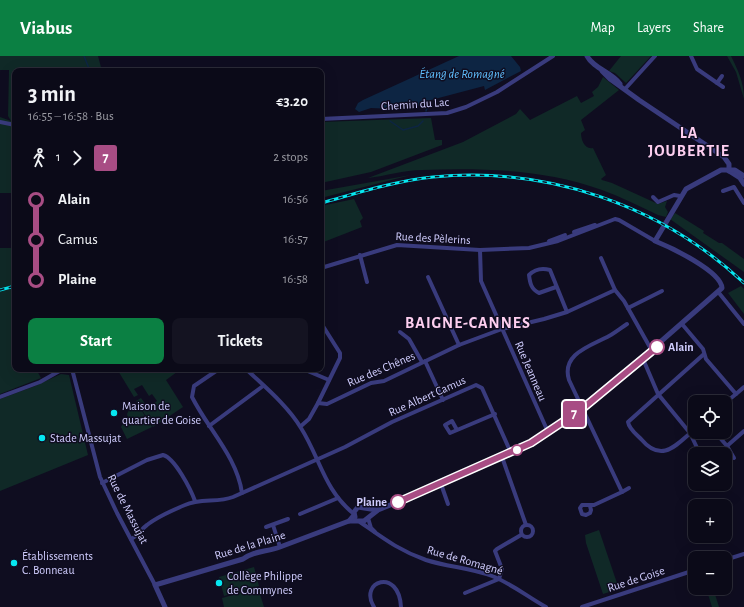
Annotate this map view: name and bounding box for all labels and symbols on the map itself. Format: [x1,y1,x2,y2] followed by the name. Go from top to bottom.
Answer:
[419,67,505,81] water label: Étang de Romagné
[381,96,450,112] street label: Chemin du Lac
[648,125,730,159] district label: LA JOUBERTIE
[395,230,471,246] street label: Rue des Pèlerins
[405,315,531,331] district label: BAIGNE-CANNES
[513,339,549,403] street label: Rue Jeanneau
[649,339,665,355] marker: Alain
[668,341,694,353] place label: Alain
[345,349,417,389] street label: Rue des Chênes
[387,374,467,418] street label: Rue Albert Camus
[122,400,201,426] place label: Maison de quartier de Goise
[561,401,587,427] line badge: 7
[109,408,119,418] marker: Maison de quartier de Goise
[50,432,121,445] place label: Stade Massujat
[37,433,47,443] marker: Stade Massujat
[511,444,523,456] unlabelled marker
[104,472,151,546] street label: Rue de Massujat
[390,494,406,510] marker: Plaine
[356,496,387,508] place label: Plaine
[213,528,287,562] street label: Rue de la Plaine
[426,543,504,577] street label: Rue de Romagné
[22,549,93,576] place label: Établissements C. Bonneau
[9,558,19,568] marker: Établissements C. Bonneau
[606,564,666,594] street label: Rue de Goise
[227,570,303,597] place label: Collège Philippe de Commynes
[214,578,224,588] marker: Collège Philippe de Commynes

